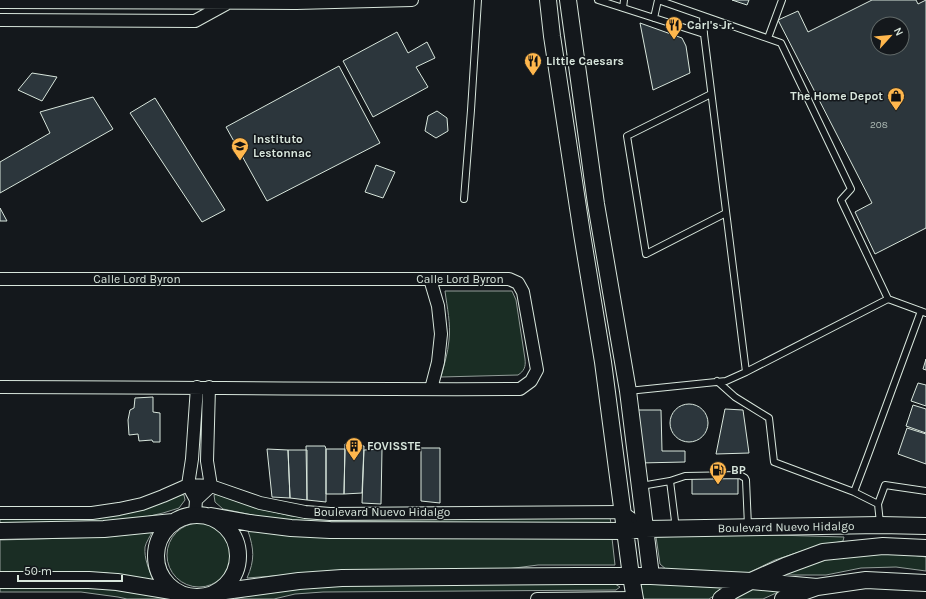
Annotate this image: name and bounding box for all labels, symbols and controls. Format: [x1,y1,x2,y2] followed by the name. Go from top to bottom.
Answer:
[664,15,684,40] restaurant icon: Carl's Jr.
[870,16,910,56] north arrow
[687,18,735,32] place label: Carl's Jr.
[891,25,906,38] text: N
[523,51,543,76] restaurant icon: Little Caesars
[546,54,624,68] place label: Little Caesars
[886,86,906,111] shop icon: The Home Depot
[790,89,883,103] place label: The Home Depot
[870,119,888,131] house number: 208
[253,132,311,160] place label: Instituto Lestonnac
[230,136,250,161] school or university icon: Instituto Lestonnac
[93,272,181,286] street label: Calle Lord Byron
[416,272,504,286] street label: Calle Lord Byron
[344,436,364,461] building icon: FOVISSTE
[367,439,421,453] place label: FOVISSTE
[708,460,728,485] fuel station icon: BP
[731,463,746,477] place label: BP
[314,505,450,519] street label: Boulevard Nuevo Hidalgo
[717,519,855,535] street label: Boulevard Nuevo Hidalgo
[18,557,122,583] scale bar
[24,564,52,578] text: 50 m

